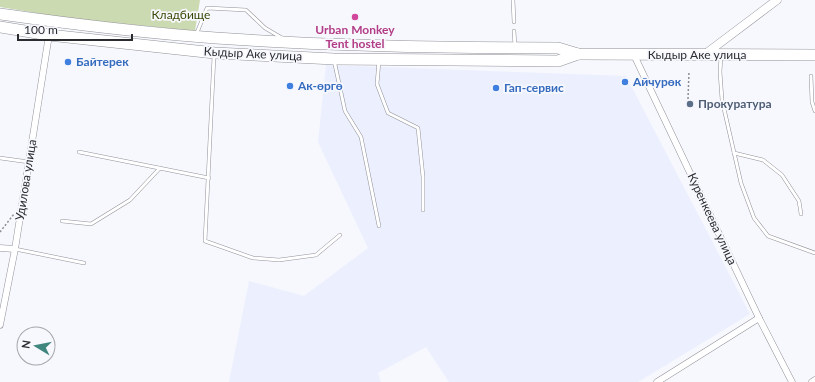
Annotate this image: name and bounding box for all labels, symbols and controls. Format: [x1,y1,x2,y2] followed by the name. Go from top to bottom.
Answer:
[152,7,210,22] park label: Кладбище
[350,12,360,22] marker: Urban Monkey Tent hostel
[18,16,132,42] scale bar
[24,22,58,37] text: 100 m
[315,22,395,51] place label: Urban Monkey Tent hostel
[203,43,303,64] street label: Кыдыр Аке улица
[648,47,746,62] street label: Кыдыр Аке улица
[76,54,129,69] place label: Байтерек
[63,57,73,67] marker: Байтерек
[632,74,682,89] place label: Айчурөк
[620,77,630,87] marker: Айчурөк
[297,78,343,93] place label: Ак-өргө
[504,80,564,95] place label: Гап-сервис
[285,81,295,91] marker: Ак-өргө
[491,83,501,93] marker: Гап-сервис
[698,96,772,111] place label: Прокуратура
[685,99,695,109] marker: Прокуратура
[12,138,39,222] street label: Удилова улица
[685,170,740,267] street label: Куренкеева улица
[16,326,56,366] north arrow
[19,339,33,349] text: N

